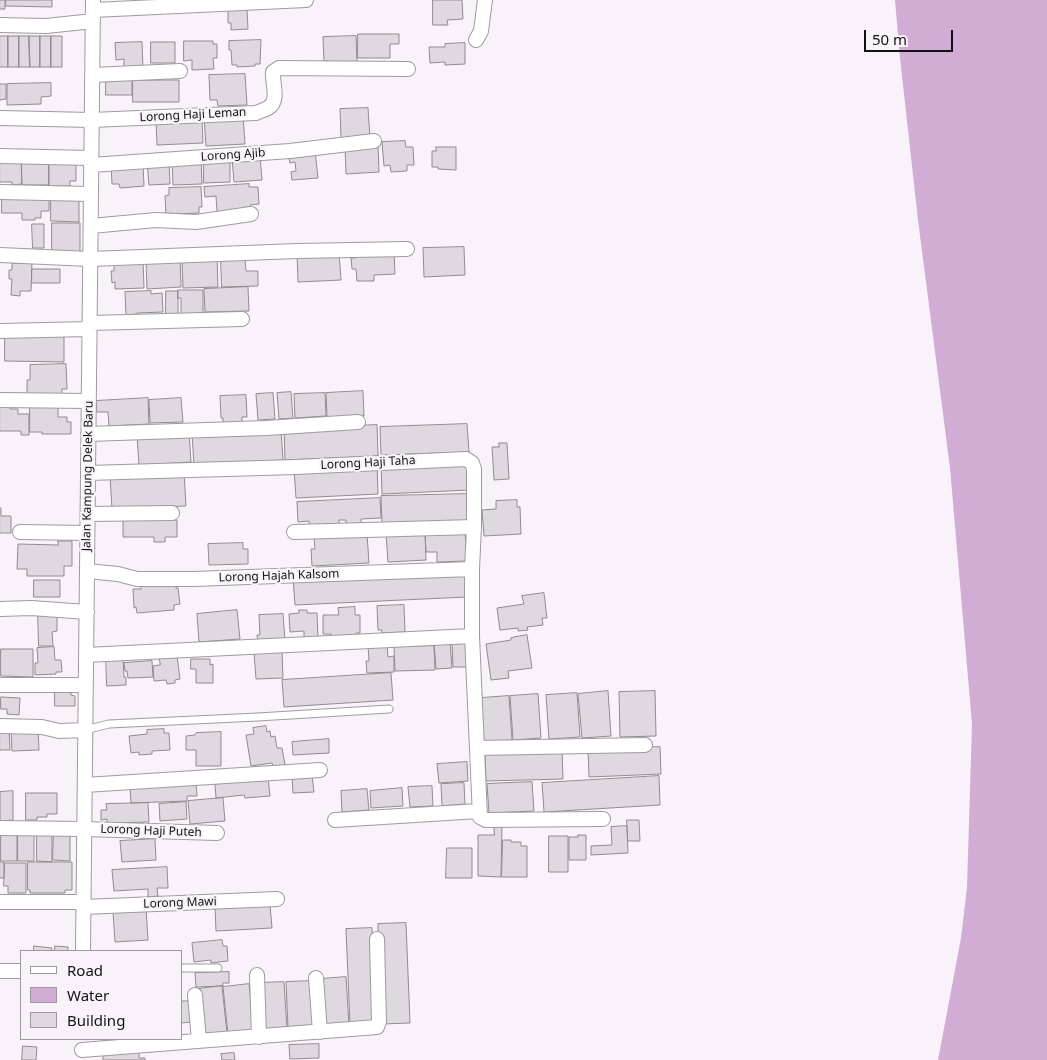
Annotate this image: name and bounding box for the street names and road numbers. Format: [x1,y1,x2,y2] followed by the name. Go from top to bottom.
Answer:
[139,105,247,125] street label: Lorong Haji Leman
[200,146,266,164] street label: Lorong Ajib
[79,401,97,551] street label: Jalan Kampung Delek Baru
[320,453,416,473] street label: Lorong Haji Taha
[218,567,340,585] street label: Lorong Hajah Kalsom
[100,822,202,840] street label: Lorong Haji Puteh
[143,895,217,911] street label: Lorong Mawi

